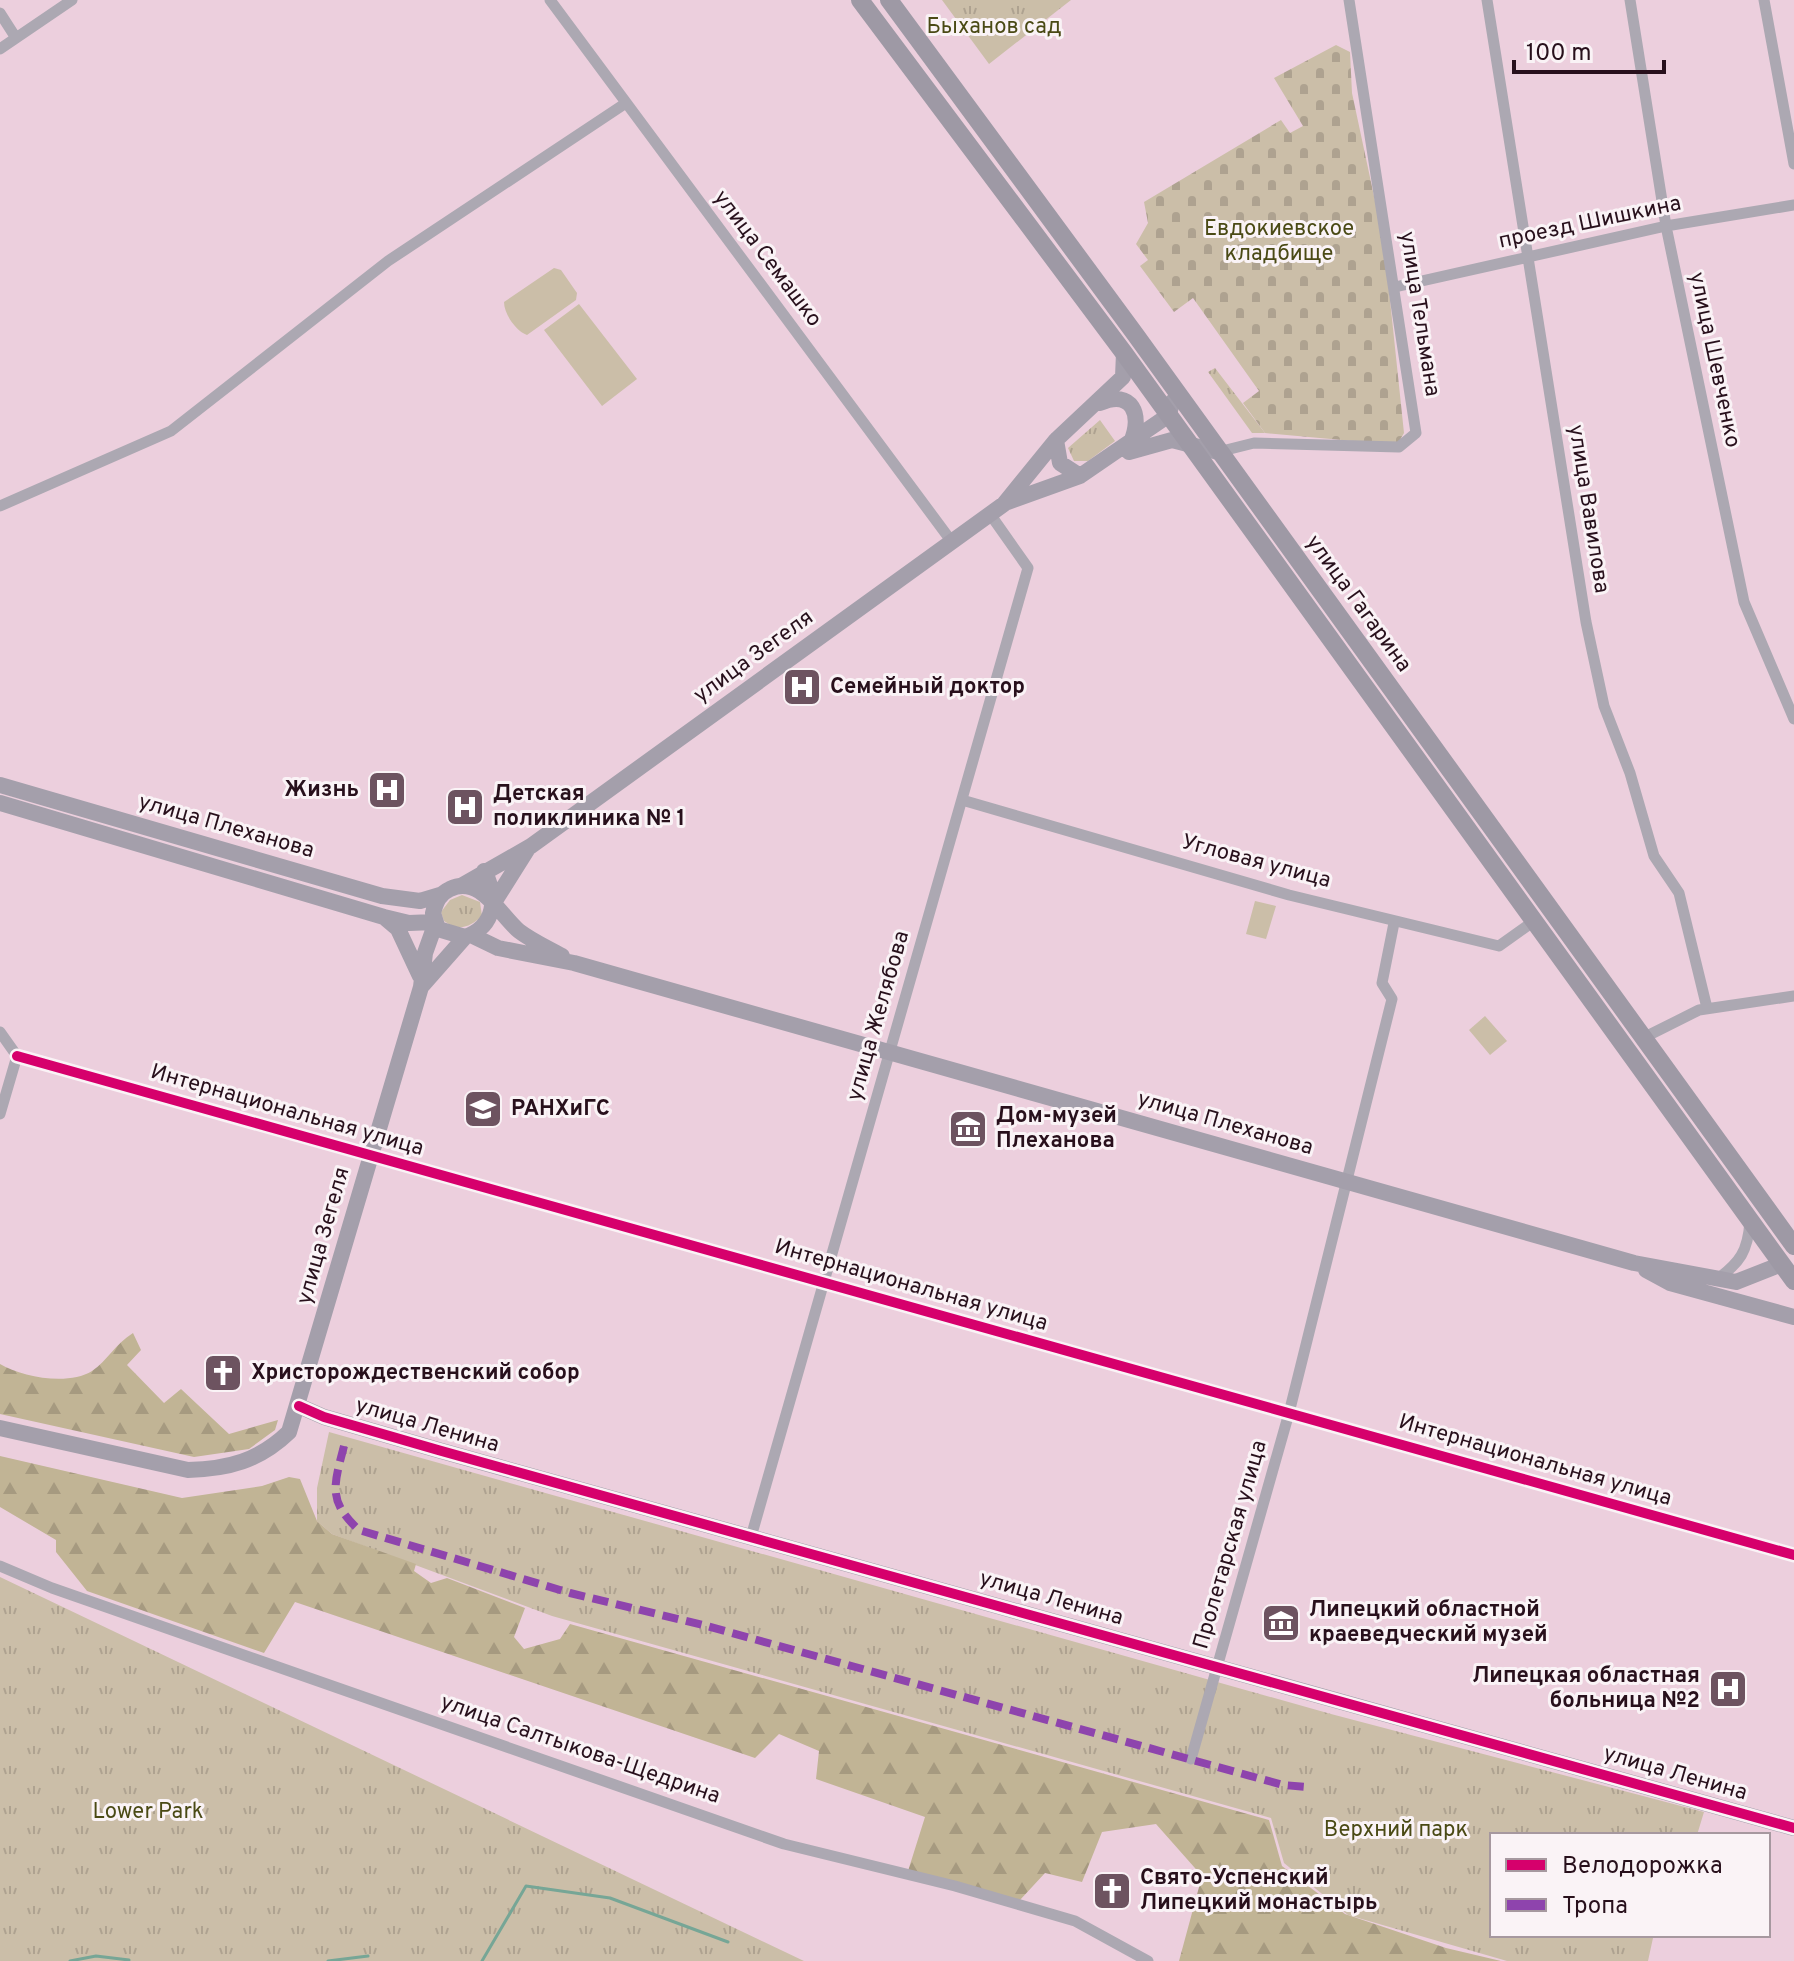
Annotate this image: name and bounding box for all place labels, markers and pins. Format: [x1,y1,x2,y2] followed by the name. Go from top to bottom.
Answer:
[781,666,823,708] hospital icon: Семейный доктор
[830,674,1025,701] place label: Семейный доктор
[366,769,408,811] hospital icon: Жизнь
[284,777,359,804] place label: Жизнь
[493,781,685,833] place label: Детская поликлиника № 1
[444,786,486,828] hospital icon: Детская поликлиника № 1
[462,1088,504,1130] school or university icon: РАНХиГС
[511,1096,610,1123] place label: РАНХиГС
[996,1103,1117,1155] place label: Дом-музей Плеханова
[947,1108,989,1150] museum icon: Дом-музей Плеханова
[202,1352,244,1394] church icon: Христорождественский собор
[251,1360,580,1387] place label: Христорождественский собор
[1309,1597,1548,1649] place label: Липецкий областной краеведческий музей
[1260,1602,1302,1644] museum icon: Липецкий областной краеведческий музей
[1472,1663,1700,1715] place label: Липецкая областная больница №2
[1707,1668,1749,1710] hospital icon: Липецкая областная больница №2
[1140,1865,1378,1917] place label: Свято-Успенский Липецкий монастырь
[1091,1870,1133,1912] church icon: Свято-Успенский Липецкий монастырь

